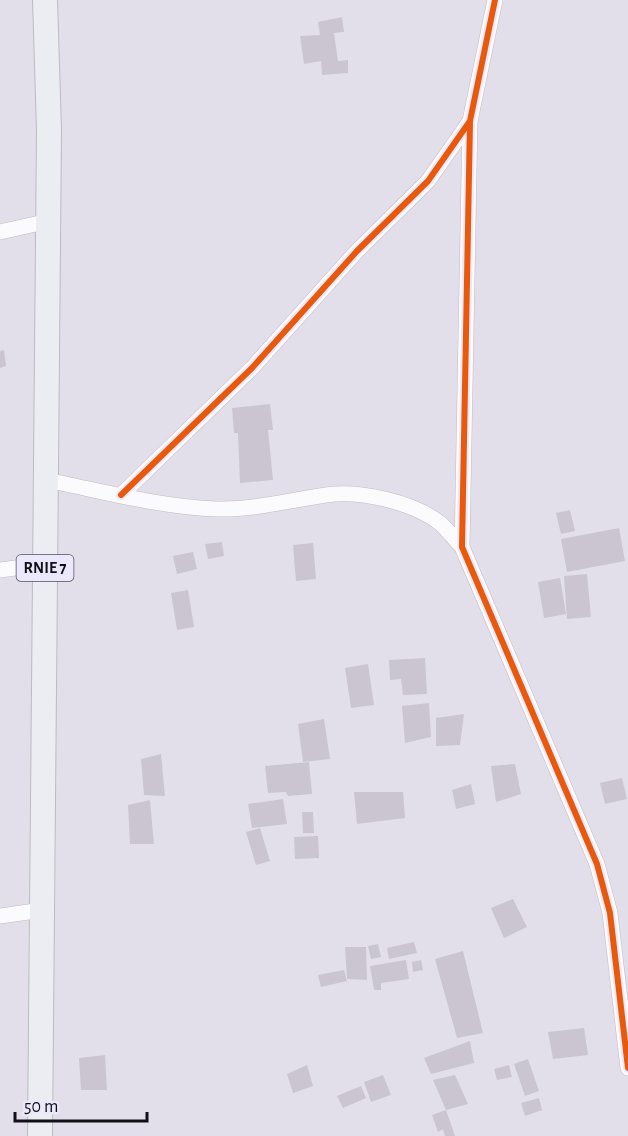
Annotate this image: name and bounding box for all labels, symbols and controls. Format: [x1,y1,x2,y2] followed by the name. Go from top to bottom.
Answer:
[16,555,74,581] road number: RNIE 7
[15,1085,147,1123] scale bar
[24,1098,58,1116] text: 50 m

